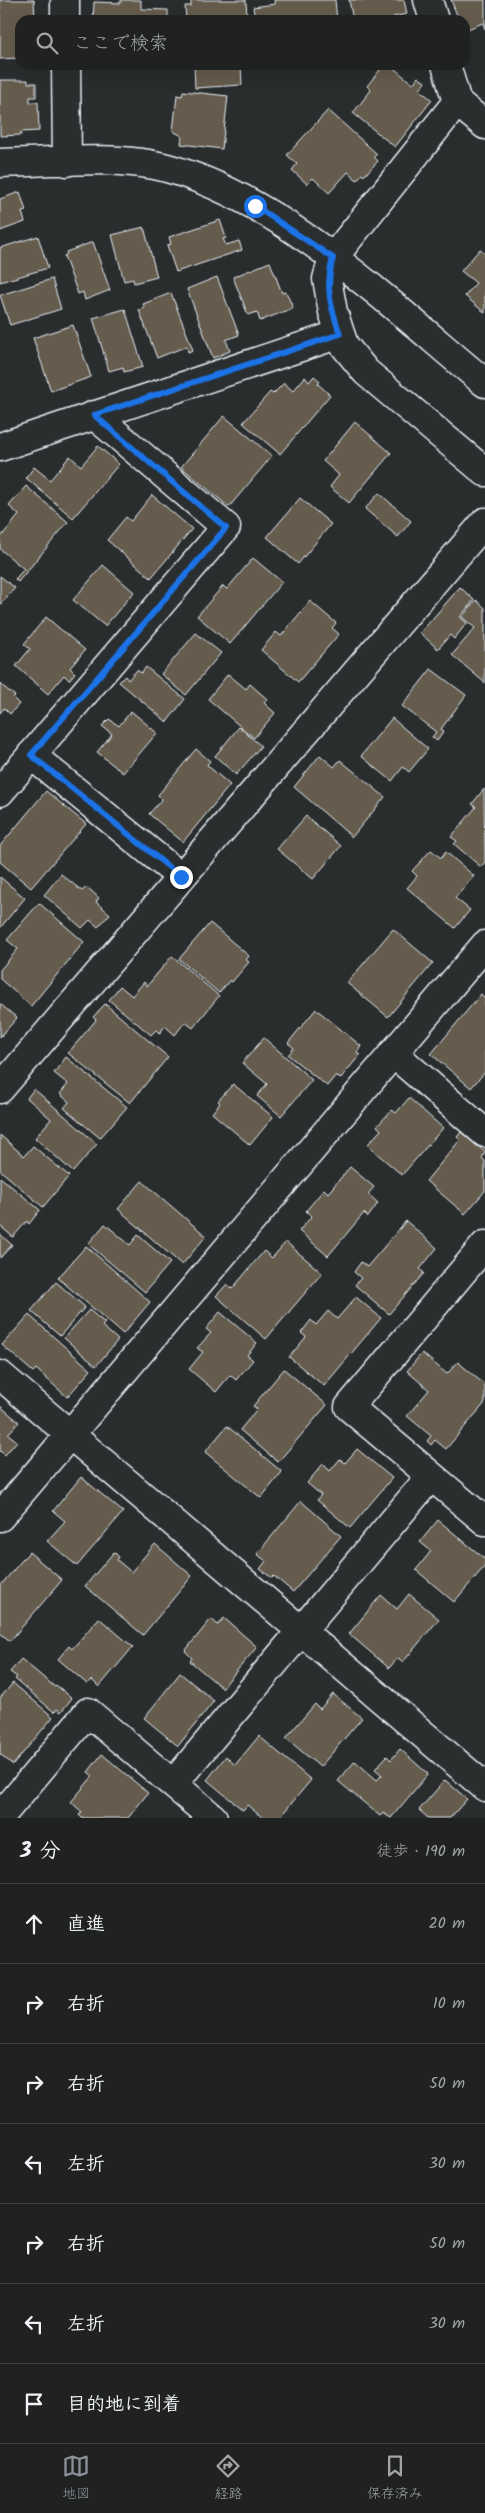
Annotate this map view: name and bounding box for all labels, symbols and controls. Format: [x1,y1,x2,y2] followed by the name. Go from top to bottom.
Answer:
[15,15,470,70] search box
[33,29,61,57] icon: search
[73,29,168,59] text: ここで検索
[244,195,267,218] route start
[170,866,193,889] route end
[20,1835,61,1868] text: 3 分
[376,1839,465,1864] text: 徒歩 · 190 m
[20,1910,48,1938] icon: ahead
[67,1910,105,1940] text: 直進
[429,1911,465,1936] text: 20 m
[20,1990,48,2018] icon: right
[67,1990,105,2020] text: 右折
[433,1991,465,2016] text: 10 m
[20,2070,48,2098] icon: right
[67,2070,105,2100] text: 右折
[429,2071,465,2096] text: 50 m
[20,2150,48,2178] icon: left
[67,2150,105,2180] text: 左折
[429,2151,465,2176] text: 30 m
[20,2230,48,2258] icon: right
[67,2230,105,2260] text: 右折
[429,2231,465,2256] text: 50 m
[20,2310,48,2338] icon: left
[67,2310,105,2340] text: 左折
[429,2311,465,2336] text: 30 m
[20,2390,48,2418] icon: arrive
[67,2390,181,2420] text: 目的地に到着
[62,2452,90,2505] tab: 地図
[214,2452,242,2505] tab: 経路
[367,2452,423,2505] tab: 保存済み

